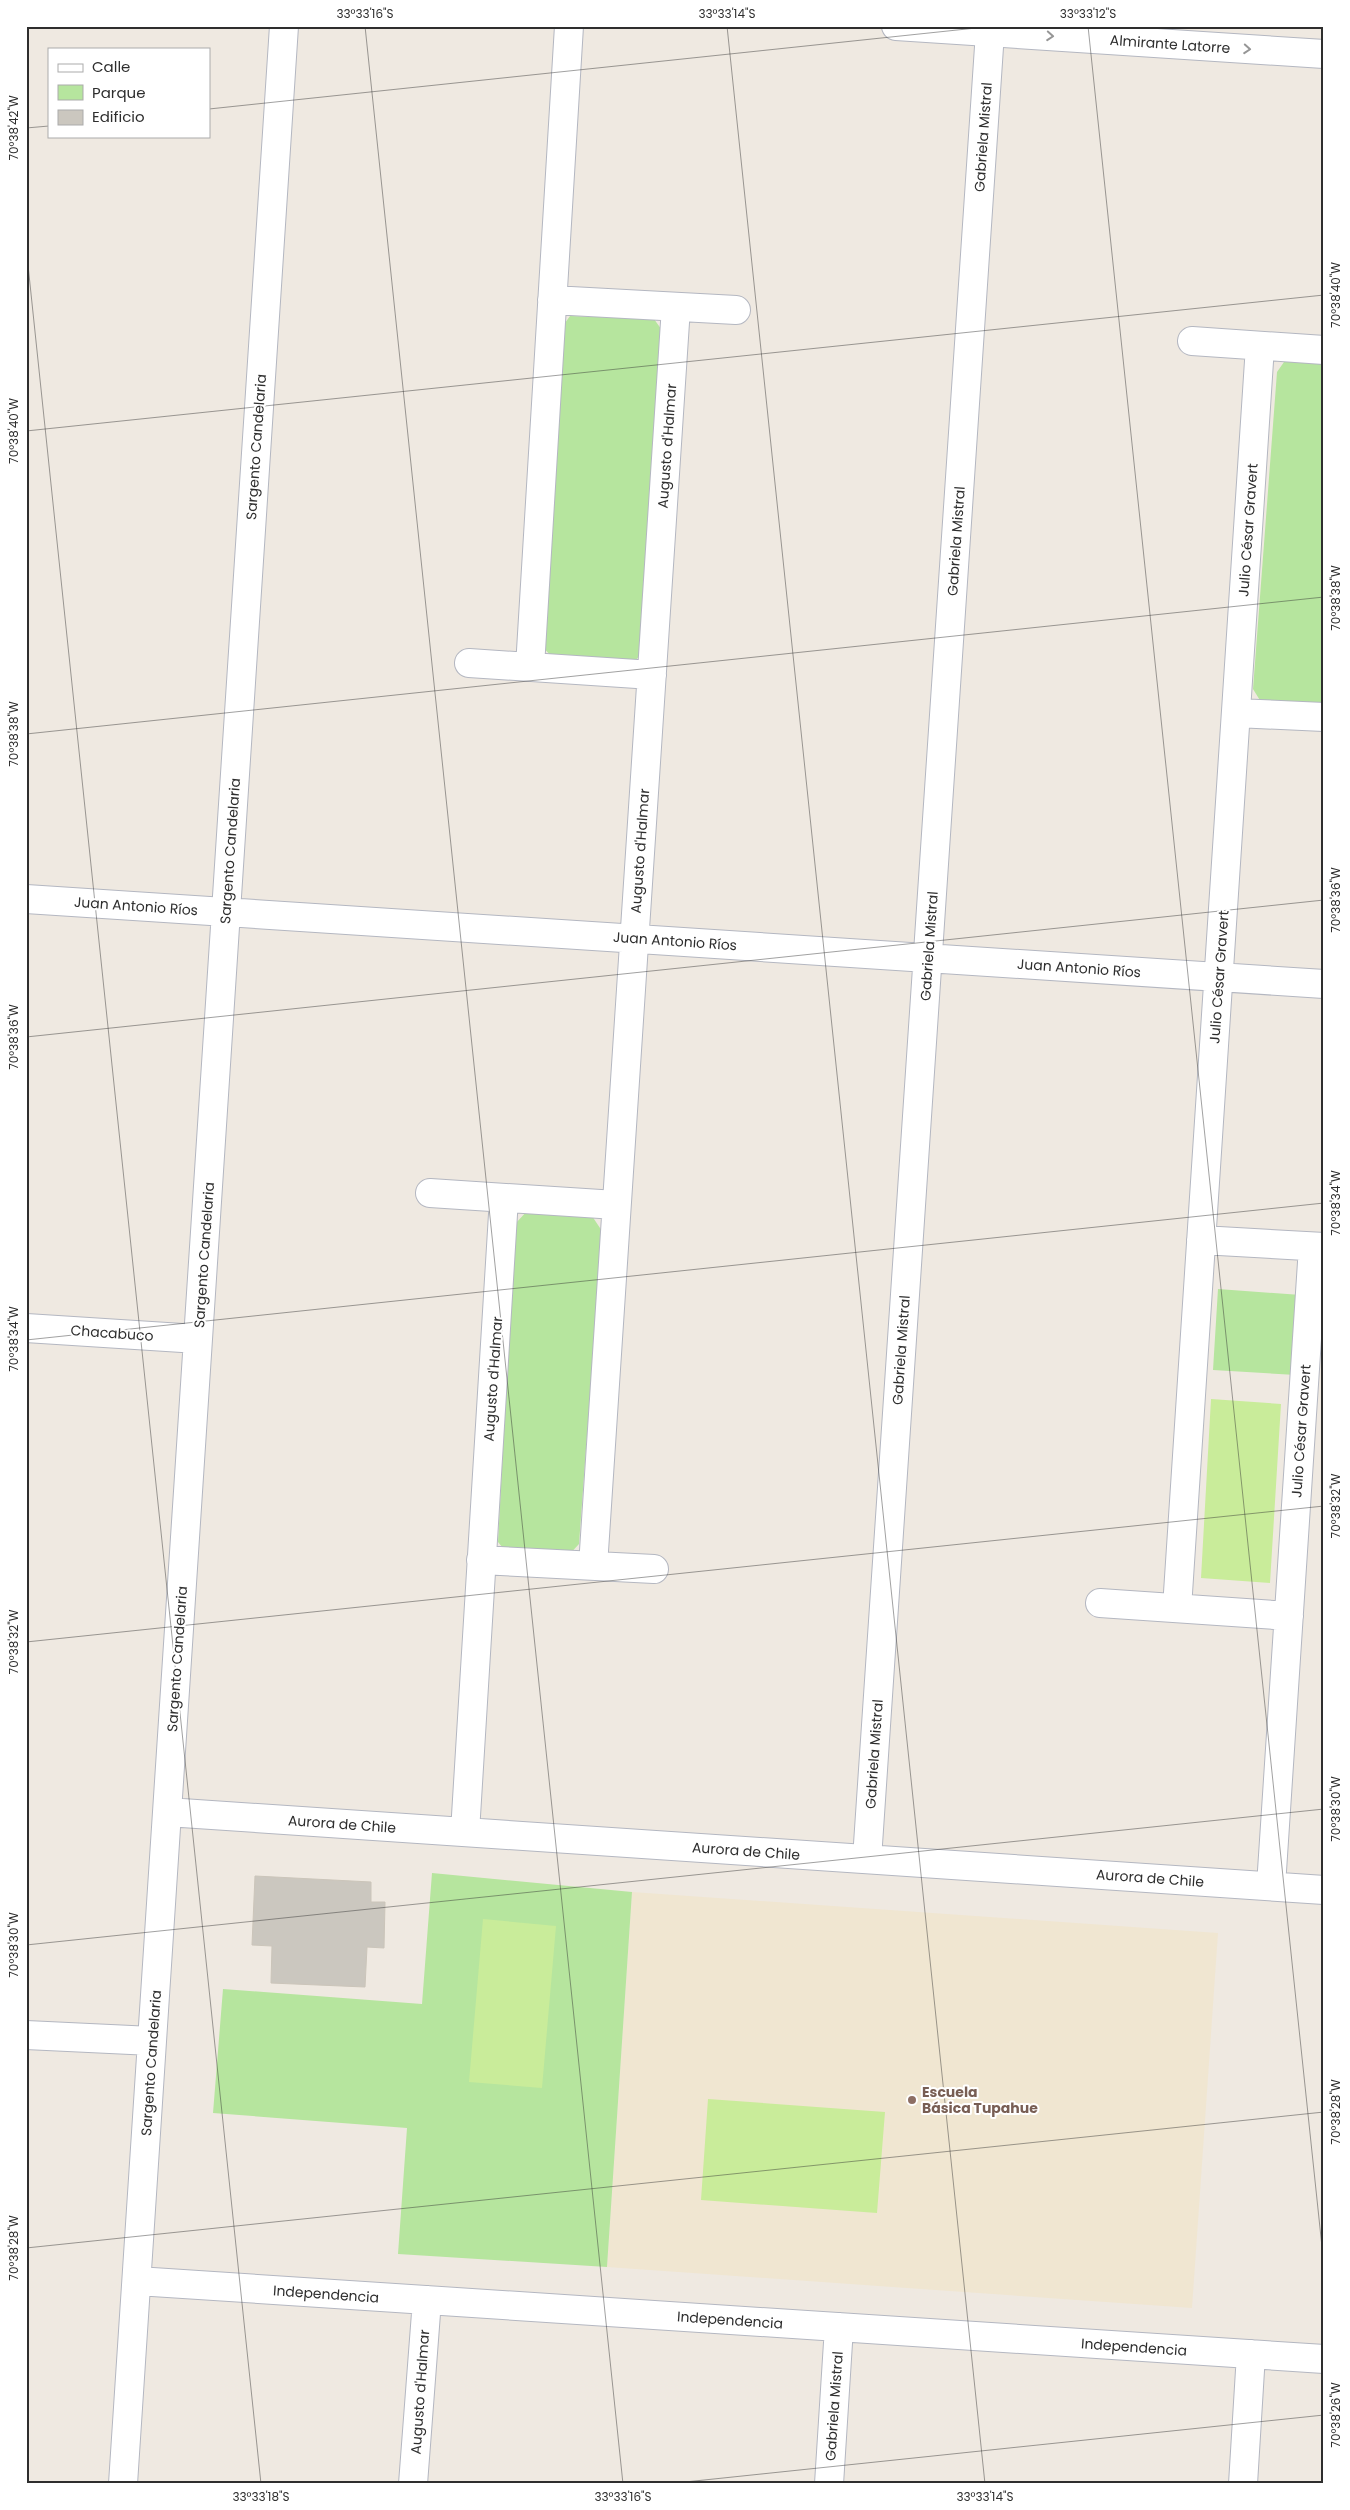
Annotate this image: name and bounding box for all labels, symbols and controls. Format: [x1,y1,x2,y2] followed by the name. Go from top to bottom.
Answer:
[336,5,394,22] text: 33°33'16"S
[698,5,756,22] text: 33°33'14"S
[1060,5,1116,22] text: 33°33'12"S
[1109,30,1231,58] street label: Almirante Latorre
[1046,31,1054,42] one-way arrow
[1243,43,1251,54] one-way arrow
[48,48,210,138] legend
[92,56,130,77] text: Calle
[92,82,145,103] text: Parque
[969,82,997,192] street label: Gabriela Mistral
[5,95,22,161] text: 70°38'42"W
[92,106,145,127] text: Edificio
[1327,262,1344,328] text: 70°38'40"W
[241,373,271,521] street label: Sargento Candelaria
[653,383,681,509] street label: Augusto d'Halmar
[5,398,22,464] text: 70°38'40"W
[1233,463,1263,597] street label: Julio César Gravert
[942,486,970,596] street label: Gabriela Mistral
[1327,565,1344,631] text: 70°38'38"W
[5,701,22,767] text: 70°38'38"W
[215,777,245,925] street label: Sargento Candelaria
[626,788,654,914] street label: Augusto d'Halmar
[1327,867,1344,933] text: 70°38'36"W
[915,891,943,1001] street label: Gabriela Mistral
[73,892,199,920] street label: Juan Antonio Ríos
[1204,910,1234,1044] street label: Julio César Gravert
[612,927,738,955] street label: Juan Antonio Ríos
[1016,954,1142,982] street label: Juan Antonio Ríos
[5,1004,22,1070] text: 70°38'36"W
[1327,1170,1344,1236] text: 70°38'34"W
[189,1181,219,1329] street label: Sargento Candelaria
[887,1295,915,1405] street label: Gabriela Mistral
[5,1306,22,1372] text: 70°38'34"W
[479,1316,507,1442] street label: Augusto d'Halmar
[70,1320,154,1346] street label: Chacabuco
[1286,1364,1316,1498] street label: Julio César Gravert
[1327,1473,1344,1538] text: 70°38'32"W
[162,1585,192,1733] street label: Sargento Candelaria
[5,1609,22,1674] text: 70°38'32"W
[860,1699,888,1809] street label: Gabriela Mistral
[1327,1776,1344,1842] text: 70°38'30"W
[287,1810,397,1838] street label: Aurora de Chile
[691,1837,801,1865] street label: Aurora de Chile
[1095,1864,1205,1892] street label: Aurora de Chile
[5,1912,22,1978] text: 70°38'30"W
[136,1989,166,2137] street label: Sargento Candelaria
[1327,2079,1344,2145] text: 70°38'28"W
[922,2082,1038,2118] place label: Escuela Básica Tupahue
[906,2094,918,2106] marker: Escuela Básica Tupahue
[5,2215,22,2281] text: 70°38'28"W
[272,2280,380,2308] street label: Independencia
[676,2306,784,2334] street label: Independencia
[406,2329,434,2455] street label: Augusto d'Halmar
[1080,2333,1188,2361] street label: Independencia
[820,2351,848,2461] street label: Gabriela Mistral
[1327,2382,1344,2448] text: 70°38'26"W
[232,2488,290,2505] text: 33°33'18"S
[594,2488,652,2505] text: 33°33'16"S
[956,2488,1014,2505] text: 33°33'14"S

